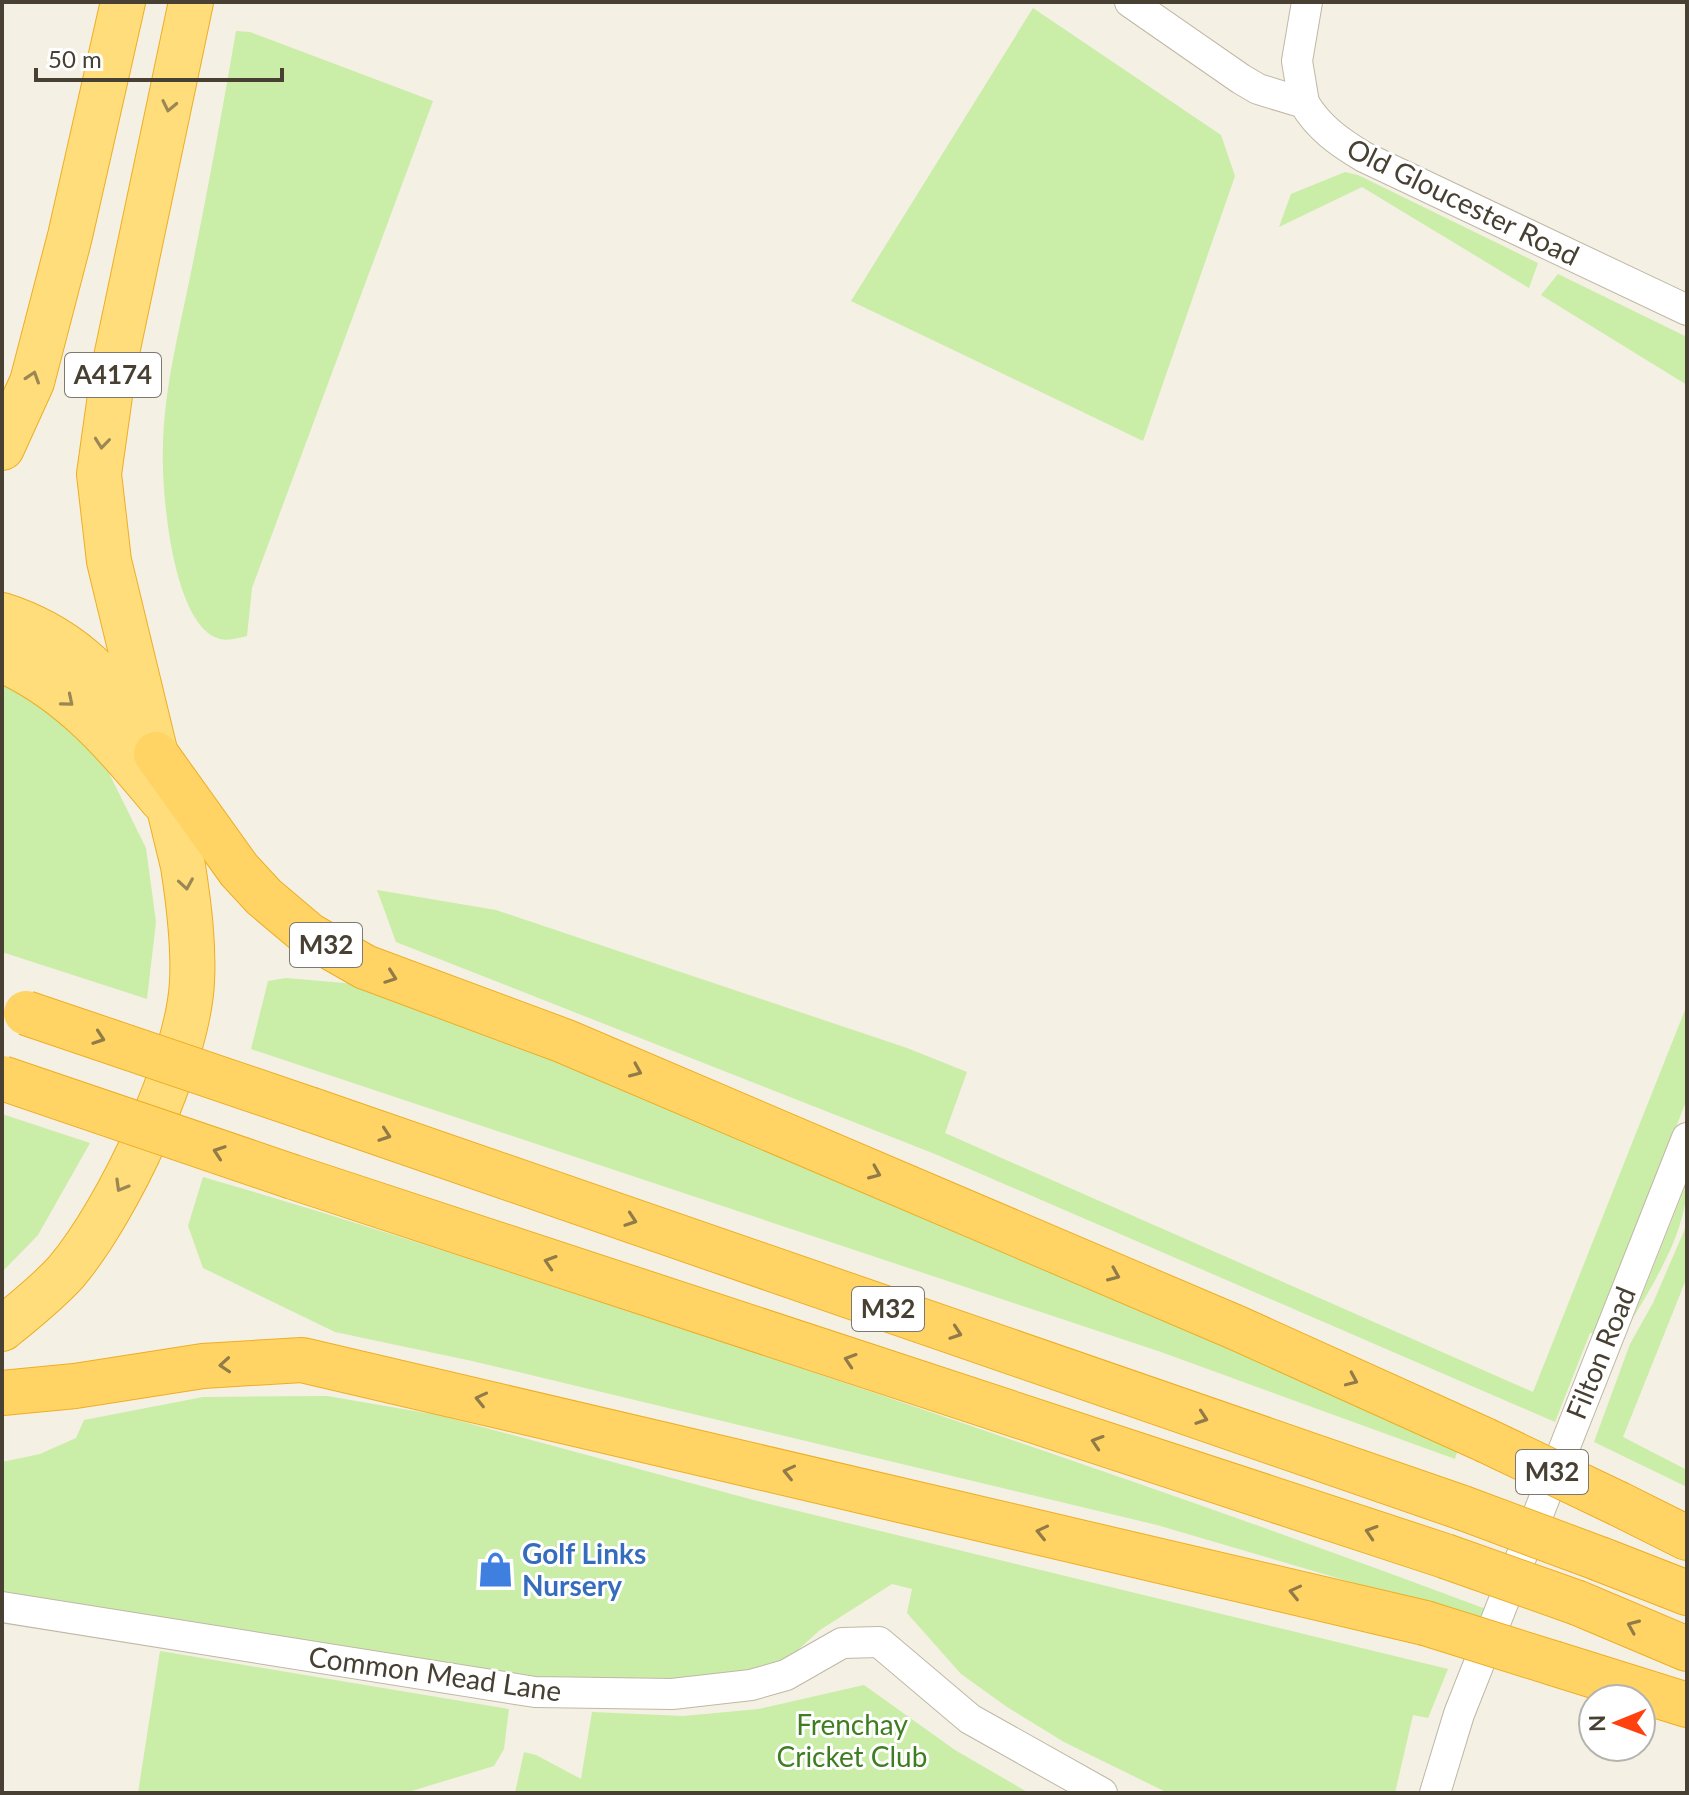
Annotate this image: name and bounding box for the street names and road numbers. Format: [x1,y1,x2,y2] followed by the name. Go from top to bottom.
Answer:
[1342,130,1585,272] street label: Old Gloucester Road
[65,353,161,397] road number: A4174
[290,923,362,967] road number: M32
[1558,1281,1642,1424] street label: Filton Road
[852,1287,924,1331] road number: M32
[1516,1450,1588,1494] road number: M32
[307,1638,564,1708] street label: Common Mead Lane

